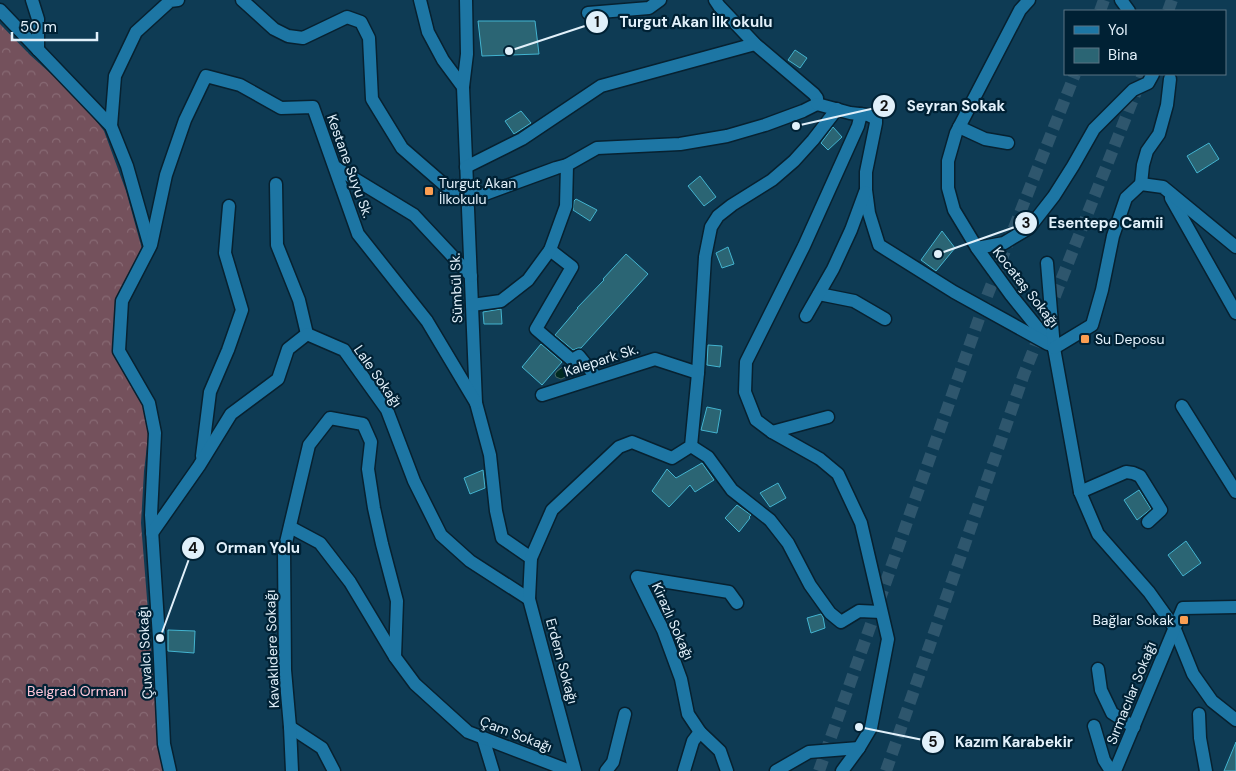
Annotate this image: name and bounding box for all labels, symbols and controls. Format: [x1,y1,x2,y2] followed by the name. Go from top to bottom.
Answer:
[585,7,782,37] callout: Turgut Akan İlk okulu
[12,10,98,42] scale bar
[1064,10,1226,75] legend
[594,12,600,32] text: 1
[620,12,772,32] text: Turgut Akan İlk okulu
[20,17,57,37] text: 50 m
[1108,20,1128,40] text: Yol
[1108,45,1137,65] text: Bina
[872,91,1015,121] callout: Seyran Sokak
[880,96,889,116] text: 2
[907,96,1006,116] text: Seyran Sokak
[323,112,377,220] street label: Kestane Suyu Sk.
[439,174,516,208] place label: Turgut Akan İlkokulu
[423,185,435,197] marker: Turgut Akan İlkokulu
[1013,208,1173,238] callout: Esentepe Camii
[1021,213,1031,233] text: 3
[1049,213,1163,233] text: Esentepe Camii
[989,243,1063,331] street label: Kocataş Sokağı
[446,252,466,323] street label: Sümbül Sk.
[1095,330,1165,348] place label: Su Deposu
[1079,333,1091,345] marker: Su Deposu
[562,339,641,380] street label: Kalepark Sk.
[350,341,406,411] street label: Lale Sokağı
[181,533,310,563] callout: Orman Yolu
[188,538,198,558] text: 4
[216,538,300,558] text: Orman Yolu
[648,580,698,662] street label: Kirazlı Sokağı
[261,589,283,709] street label: Kavaklıdere Sokağı
[134,606,156,700] street label: Çuvalcı Sokağı
[1092,611,1174,629] place label: Bağlar Sokak
[1178,614,1190,626] marker: Bağlar Sokak
[542,616,582,706] street label: Erdem Sokağı
[1102,639,1160,747] street label: Sırmacılar Sokağı
[27,682,127,700] park label: Belgrad Ormanı
[477,712,555,756] street label: Çam Sokağı
[920,727,1083,757] callout: Kazım Karabekir
[928,732,938,752] text: 5
[955,732,1073,752] text: Kazım Karabekir

